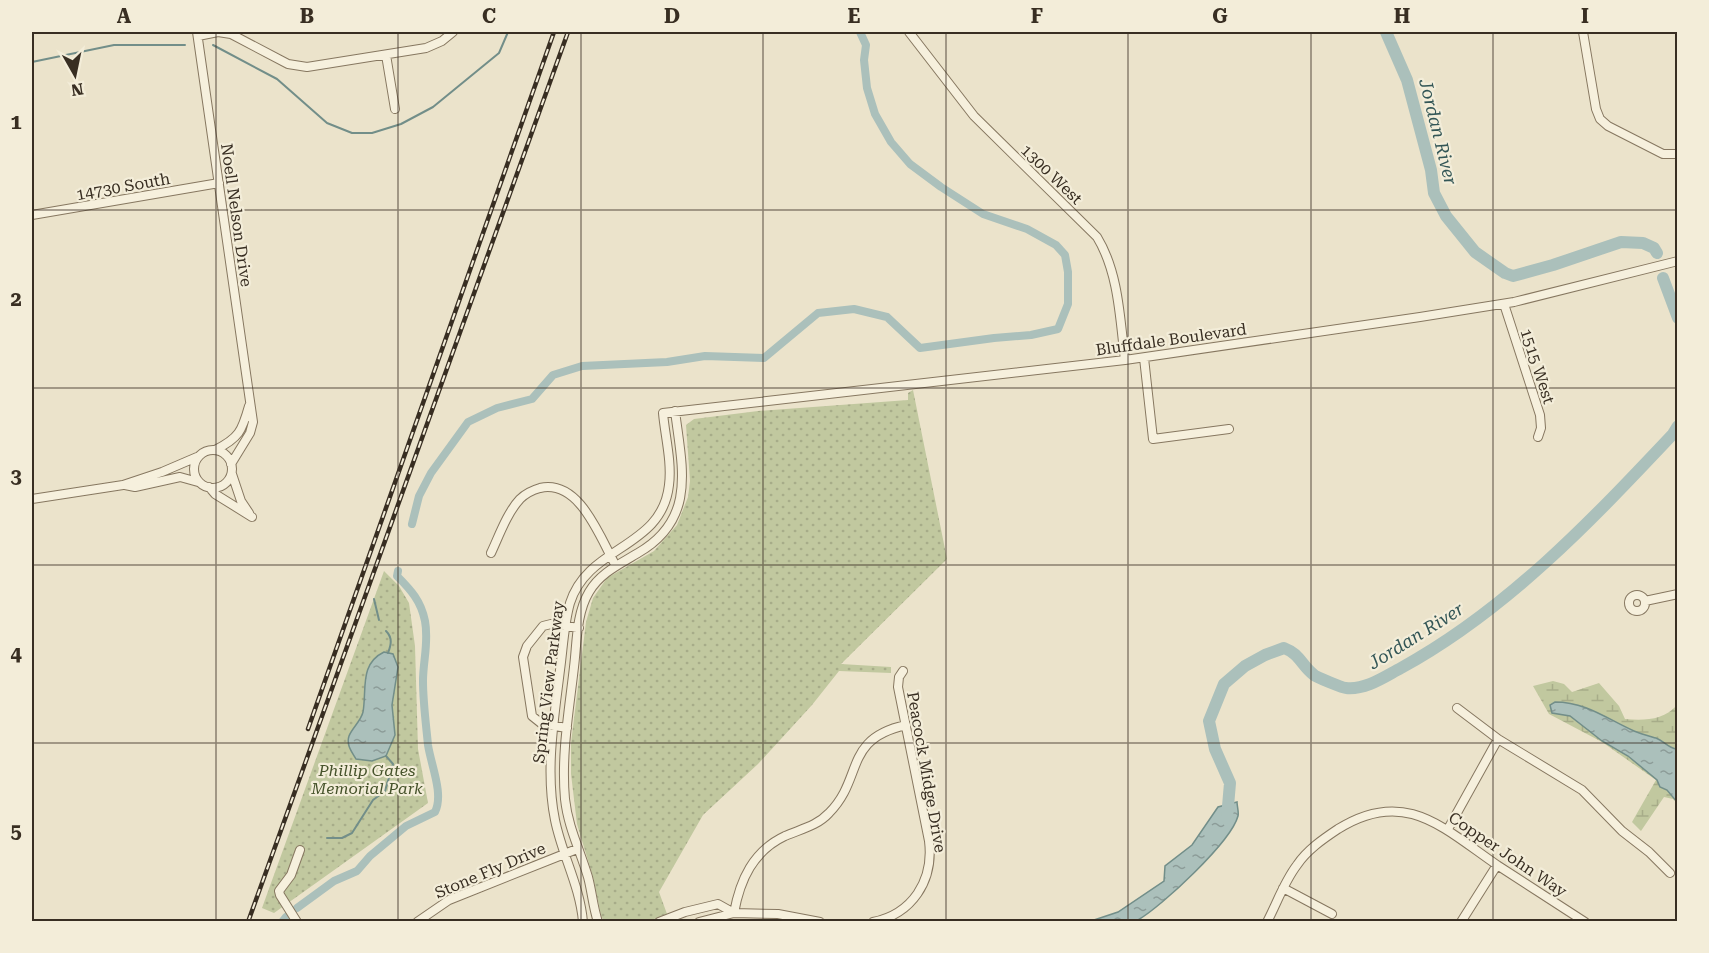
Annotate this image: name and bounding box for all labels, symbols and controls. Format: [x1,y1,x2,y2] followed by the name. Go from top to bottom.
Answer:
[117,4,132,28] text: A
[300,4,314,28] text: B
[482,4,496,28] text: C
[664,4,680,28] text: D
[848,4,861,28] text: E
[1031,4,1043,28] text: F
[1212,4,1228,28] text: G
[1394,4,1410,28] text: H
[1581,4,1589,28] text: I
[45,45,105,105] north arrow
[1415,76,1462,187] water label: Jordan River
[70,79,85,100] text: N
[10,110,22,134] text: 1
[1017,140,1086,208] street label: 1300 West
[217,142,256,288] street label: Noell Nelson Drive
[75,169,172,204] street label: 14730 South
[10,287,22,311] text: 2
[1094,319,1248,360] street label: Bluffdale Boulevard
[1516,326,1559,406] street label: 1515 West
[10,464,22,488] text: 3
[1363,598,1468,674] water label: Jordan River
[529,599,568,764] street label: Spring View Parkway
[10,642,22,666] text: 4
[903,690,950,854] street label: Peacock Midge Drive
[310,761,423,798] park label: Phillip Gates Memorial Park
[1445,808,1571,901] street label: Copper John Way
[10,819,22,843] text: 5
[432,838,549,902] street label: Stone Fly Drive

